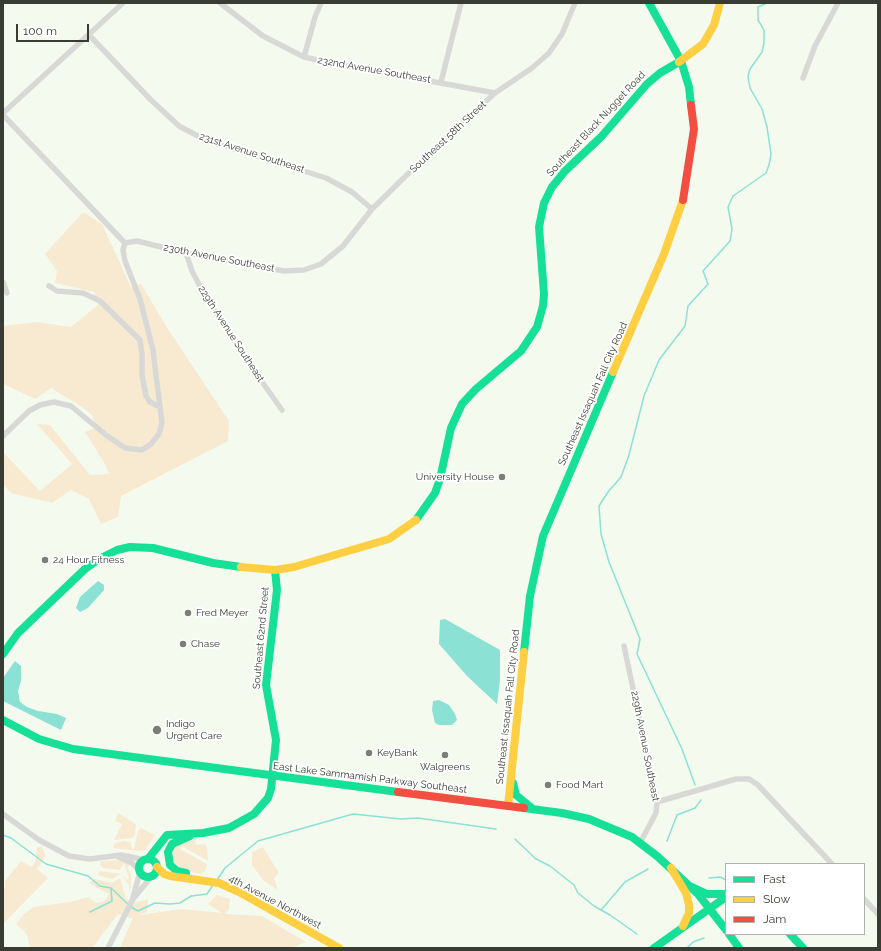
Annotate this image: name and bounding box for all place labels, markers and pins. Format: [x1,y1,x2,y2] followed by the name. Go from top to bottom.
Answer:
[416,471,494,483] place label: University House
[497,472,507,482] marker: University House
[53,554,124,566] place label: 24 Hour Fitness
[40,555,50,565] marker: 24 Hour Fitness
[196,607,249,619] place label: Fred Meyer
[183,608,193,618] marker: Fred Meyer
[191,638,220,650] place label: Chase
[178,639,188,649] marker: Chase
[166,718,222,742] place label: Indigo Urgent Care
[151,724,163,736] marker: Indigo Urgent Care
[377,747,418,759] place label: KeyBank
[364,748,374,758] marker: KeyBank
[440,750,450,760] marker: Walgreens
[420,761,470,773] place label: Walgreens
[556,779,603,791] place label: Food Mart
[543,780,553,790] marker: Food Mart

